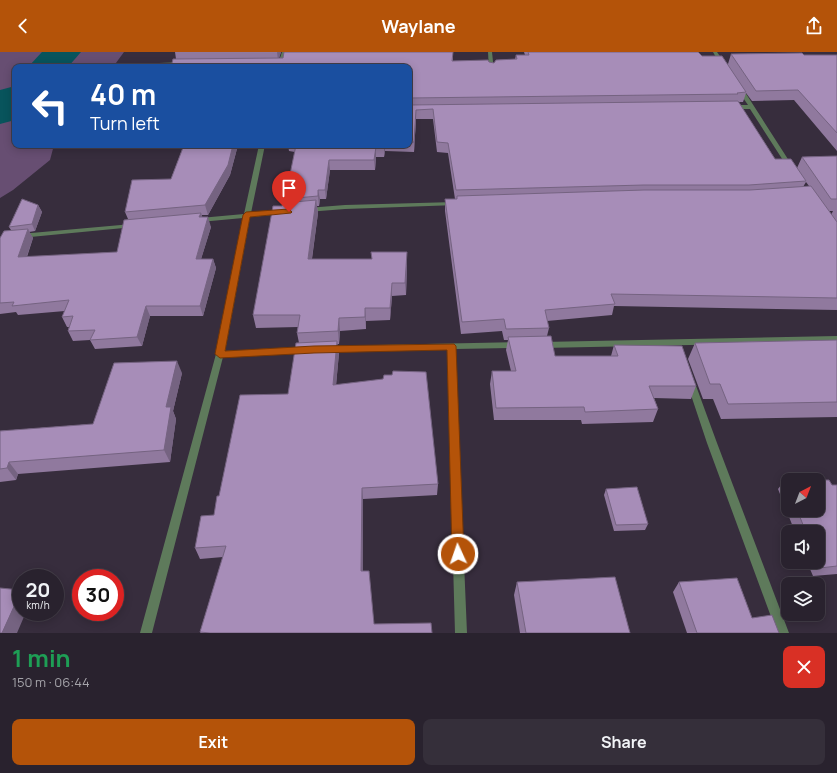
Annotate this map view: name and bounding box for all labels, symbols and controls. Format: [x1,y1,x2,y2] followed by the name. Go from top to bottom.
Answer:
[381,14,456,38] text: Waylane
[12,15,34,37] icon: back
[803,15,825,37] icon: share
[90,75,156,113] text: 40 m
[24,80,76,132] icon: left
[90,111,160,135] text: Turn left
[272,171,306,212] pin
[278,177,300,199] icon: arrive
[781,473,825,517] north arrow
[781,473,825,621] map controls
[781,525,825,569] button: sound
[437,533,479,575] position arrow
[72,569,124,621] speed limit sign: 30
[25,576,51,603] text: 20
[781,577,825,621] button: layers
[26,598,50,612] text: km/h
[12,641,71,674] text: 1 min
[783,646,825,688] button: close
[12,673,90,691] text: 150 m · 06:44
[12,719,415,765] button: Exit
[423,719,825,765] button: Share

